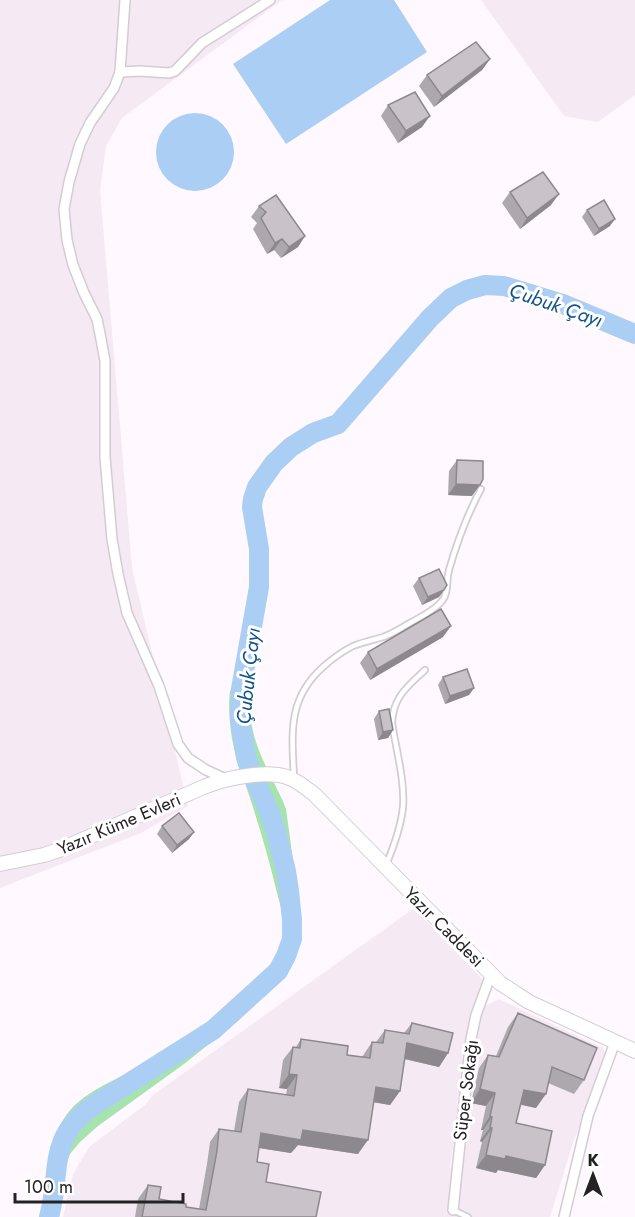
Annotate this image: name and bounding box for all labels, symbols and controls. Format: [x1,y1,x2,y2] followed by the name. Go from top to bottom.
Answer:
[505,276,606,335] water label: Çubuk Çayı
[229,626,268,726] water label: Çubuk Çayı
[53,786,185,862] street label: Yazır Küme Evleri
[398,881,490,973] street label: Yazır Caddesi
[447,1038,485,1142] street label: Süper Sokağı
[563,1145,623,1205] north arrow
[587,1149,599,1172] text: K
[15,1166,183,1204] scale bar
[24,1174,73,1200] text: 100 m

